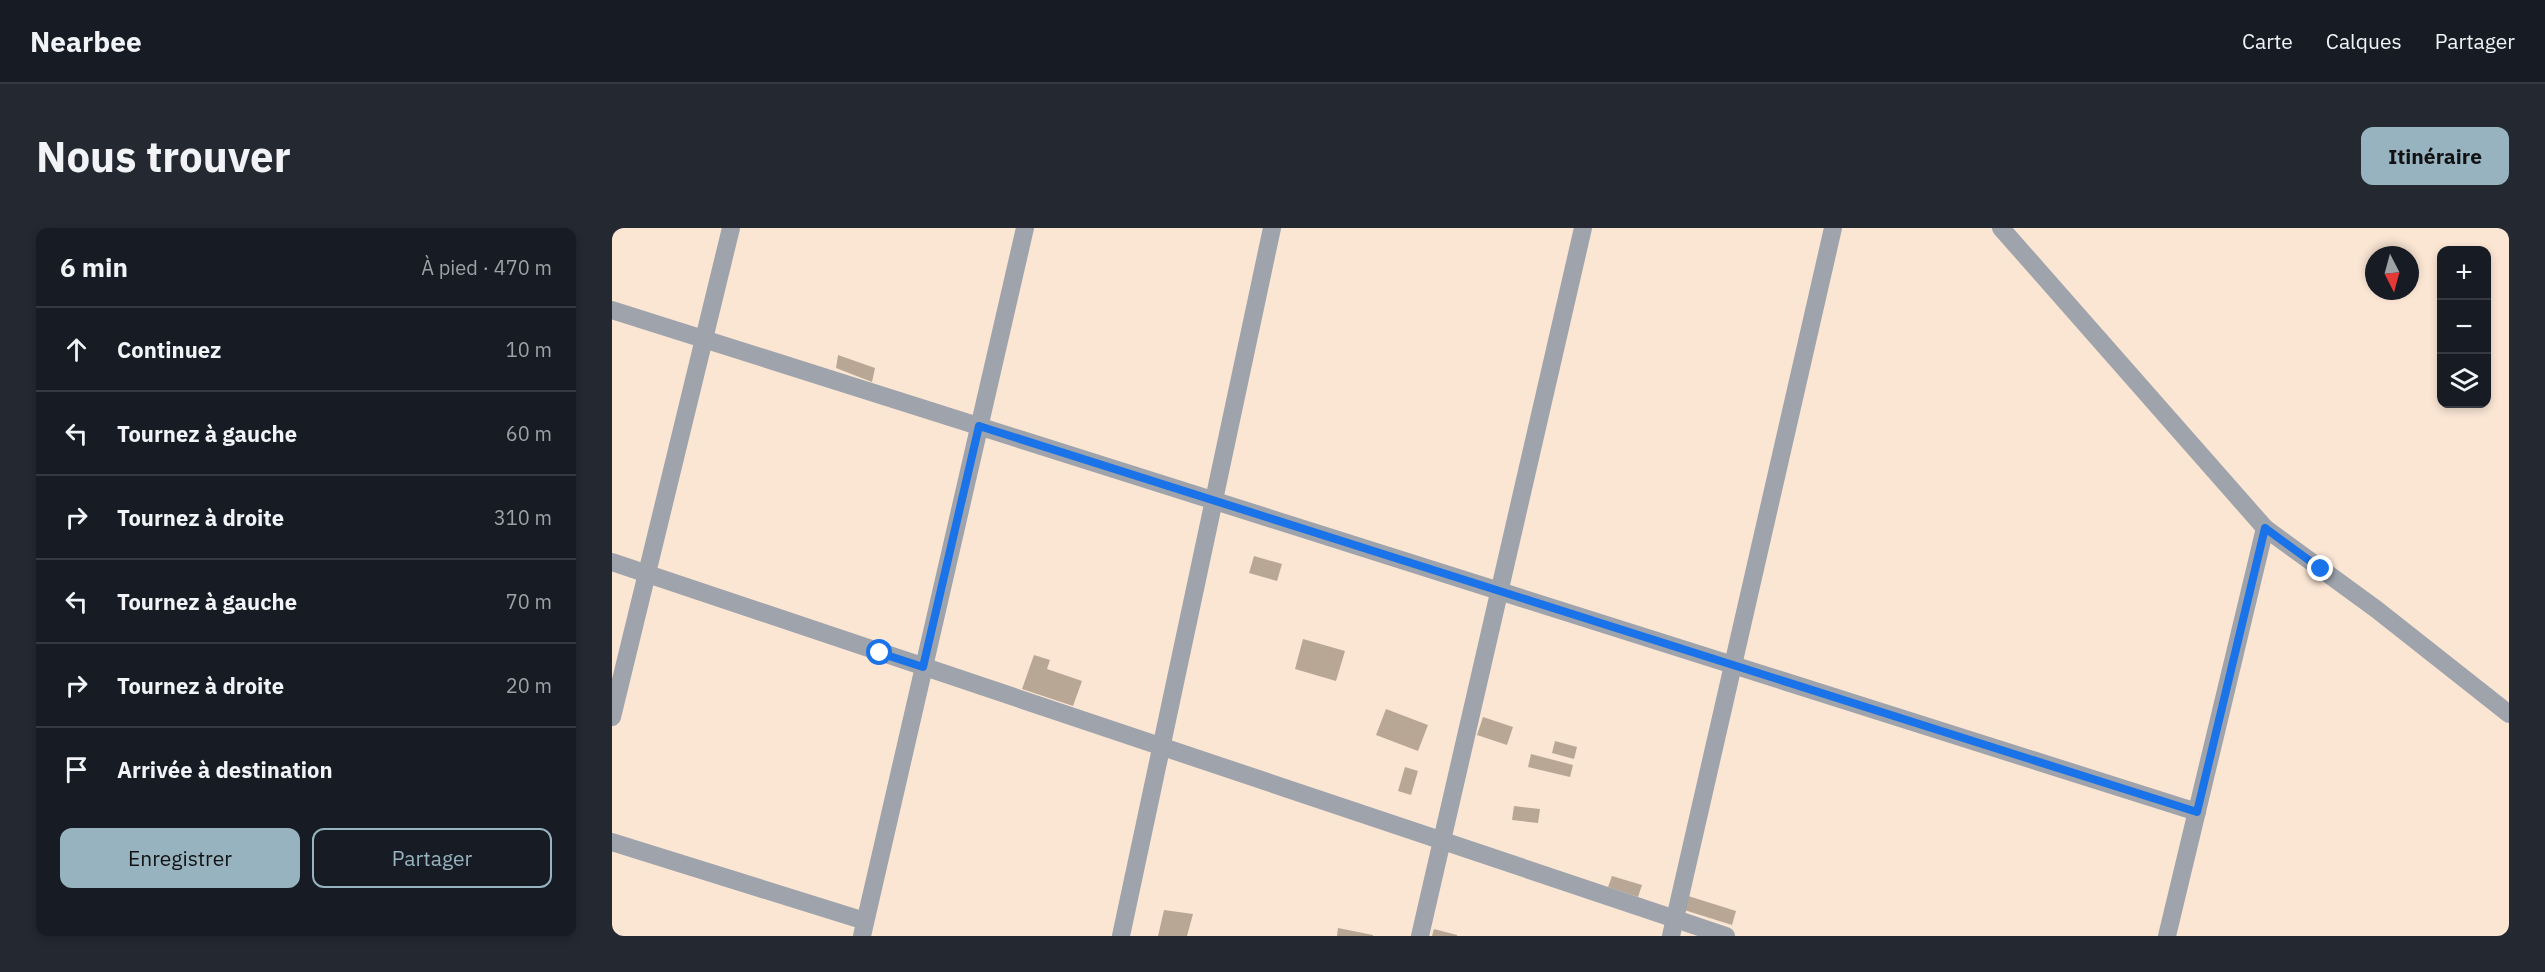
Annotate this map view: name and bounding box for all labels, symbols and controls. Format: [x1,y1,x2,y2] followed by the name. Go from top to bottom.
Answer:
[30,23,142,60] text: Nearbee
[2242,27,2293,55] text: Carte
[2326,27,2402,55] text: Calques
[2435,27,2515,55] text: Partager
[2361,127,2509,185] button: Itinéraire
[36,129,291,184] text: Nous trouver
[2365,246,2419,300] north arrow
[2437,246,2491,408] map controls
[2437,246,2491,300] button: +
[60,250,128,284] text: 6 min
[421,254,552,281] text: À pied · 470 m
[2437,300,2491,354] button: −
[60,333,93,366] icon: ahead
[117,335,221,364] text: Continuez
[506,336,552,363] text: 10 m
[2437,354,2491,408] button: layers
[60,417,93,450] icon: left
[117,419,297,448] text: Tournez à gauche
[506,420,552,447] text: 60 m
[60,501,93,534] icon: right
[117,503,284,532] text: Tournez à droite
[494,504,552,531] text: 310 m
[2307,555,2333,581] route end
[60,585,93,618] icon: left
[117,587,297,616] text: Tournez à gauche
[506,588,552,615] text: 70 m
[866,639,892,665] route start
[60,669,93,702] icon: right
[117,671,284,700] text: Tournez à droite
[506,672,552,699] text: 20 m
[60,753,93,786] icon: arrive
[117,755,333,784] text: Arrivée à destination
[60,828,300,888] button: Enregistrer
[312,828,552,888] button: Partager

